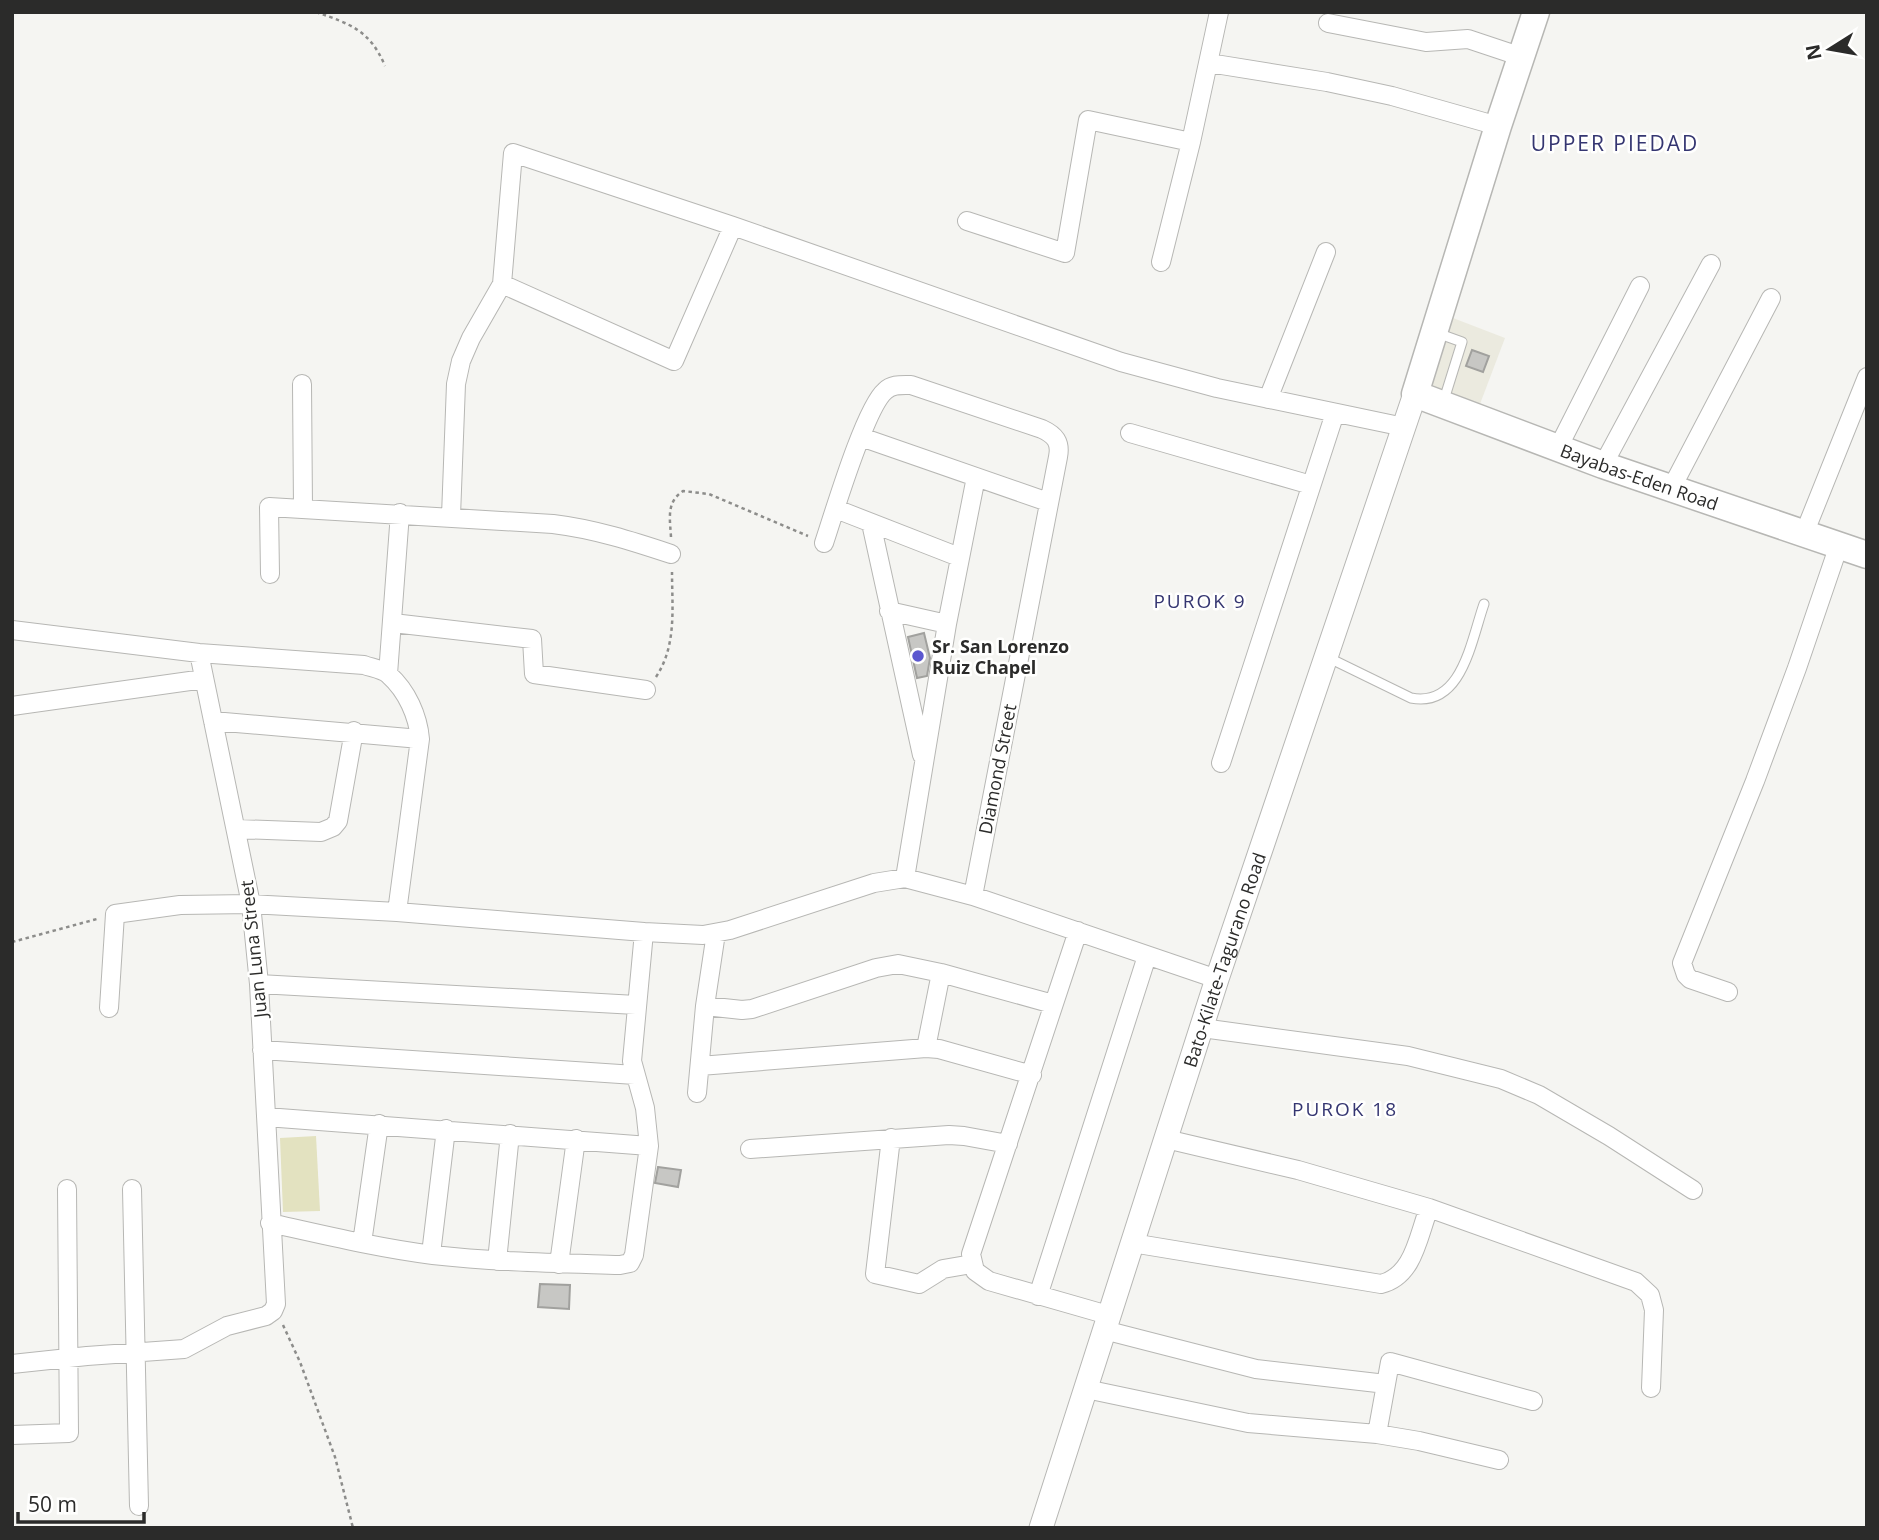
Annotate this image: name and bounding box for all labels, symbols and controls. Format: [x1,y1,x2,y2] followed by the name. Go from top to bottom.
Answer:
[1795,14,1865,84] north arrow
[1799,42,1828,62] text: N
[1531,129,1699,157] district label: UPPER PIEDAD
[1557,438,1722,515] street label: Bayabas-Eden Road
[1153,588,1247,614] district label: PUROK 9
[932,634,1069,679] place label: Sr. San Lorenzo Ruiz Chapel
[910,648,926,664] marker: Sr. San Lorenzo Ruiz Chapel
[973,702,1021,836] street label: Diamond Street
[1178,849,1271,1070] street label: Bato-Kilate-Tagurano Road
[234,879,272,1021] street label: Juan Luna Street
[1292,1096,1398,1122] district label: PUROK 18
[18,1480,144,1524] scale bar
[28,1490,77,1518] text: 50 m

